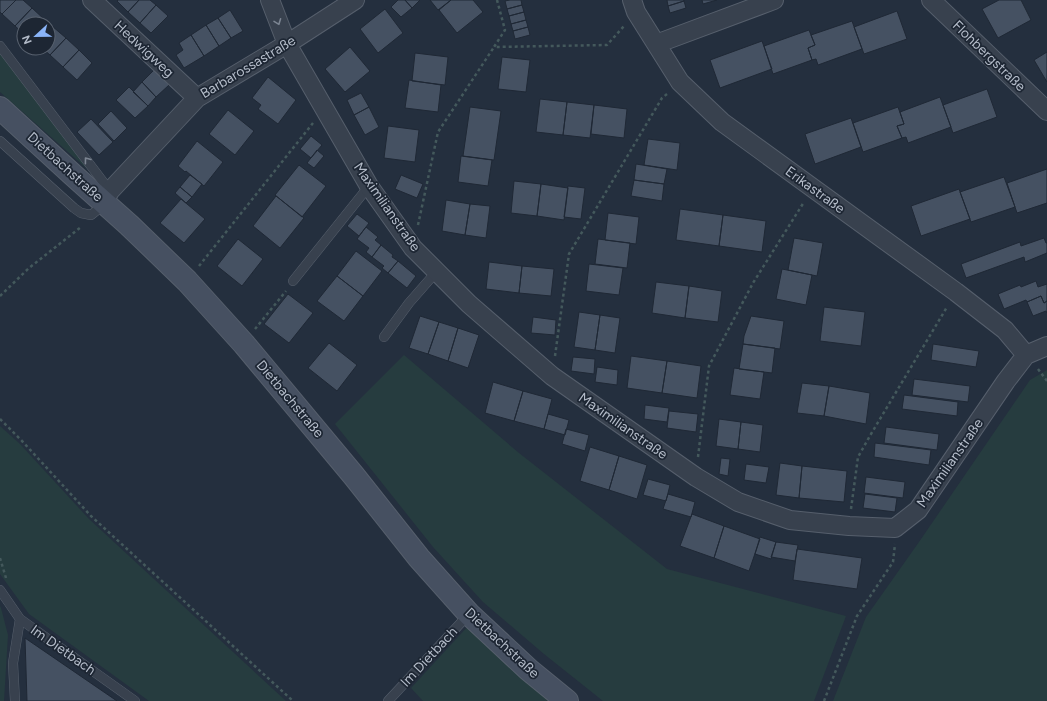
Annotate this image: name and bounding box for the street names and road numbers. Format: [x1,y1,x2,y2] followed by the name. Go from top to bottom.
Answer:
[111,17,177,81] street label: Hedwigweg
[949,17,1029,95] street label: Flohbergstraße
[197,32,299,102] street label: Barbarossastraße
[24,129,107,206] street label: Dietbachstraße
[350,159,424,255] street label: Maximilianstraße
[782,163,848,217] street label: Erikastraße
[253,357,328,441] street label: Dietbachstraße
[575,389,671,463] street label: Maximilianstraße
[913,415,987,511] street label: Maximilianstraße
[461,604,543,682] street label: Dietbachstraße
[27,621,99,679] street label: Im Dietbach
[397,623,461,690] street label: Im Dietbach

